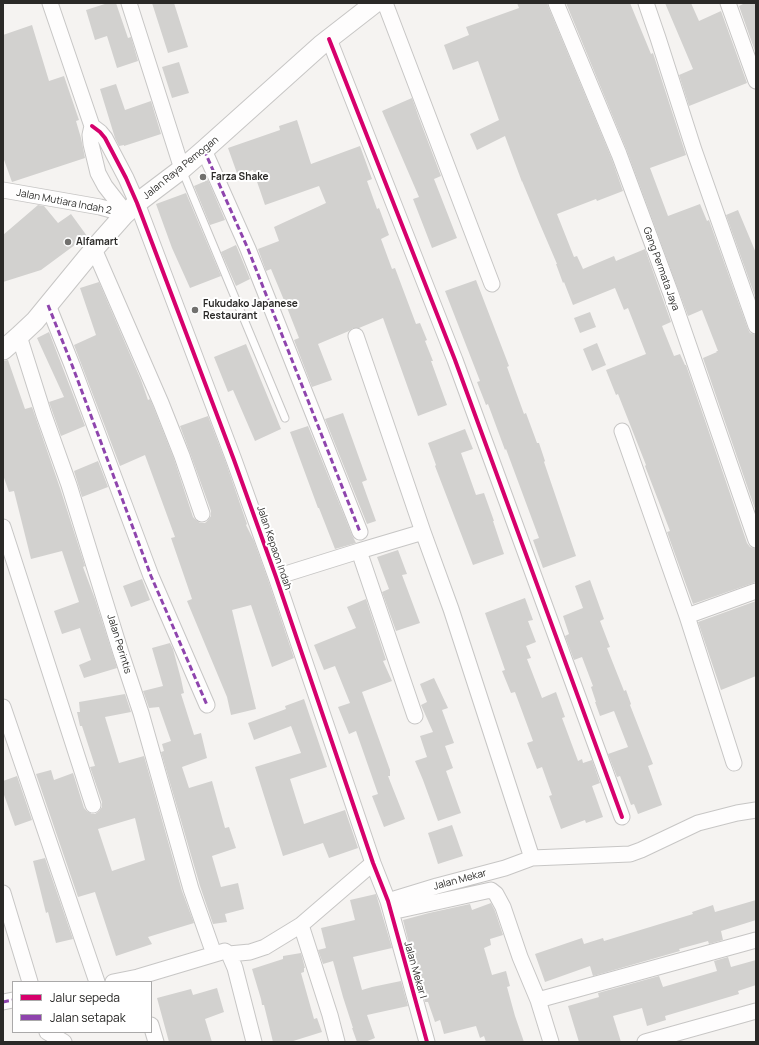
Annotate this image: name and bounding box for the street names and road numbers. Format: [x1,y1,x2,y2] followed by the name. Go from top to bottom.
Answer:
[141,134,221,202] street label: Jalan Raya Pemogan
[15,187,113,217] street label: Jalan Mutiara Indah 2
[640,226,682,312] street label: Gang Permata Jaya
[254,504,294,592] street label: Jalan Kepaon Indah
[104,613,134,675] street label: Jalan Perintis
[432,867,488,893] street label: Jalan Mekar
[401,940,429,1000] street label: Jalan Mekar I

